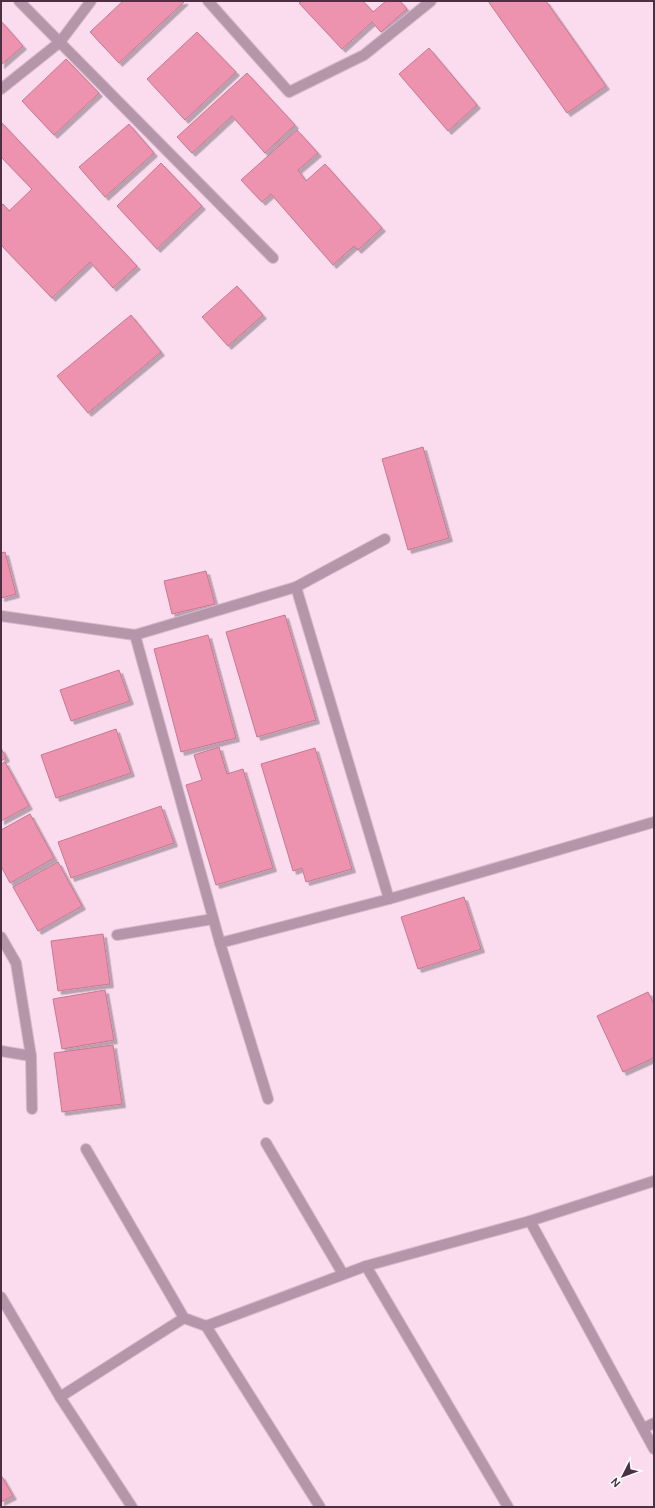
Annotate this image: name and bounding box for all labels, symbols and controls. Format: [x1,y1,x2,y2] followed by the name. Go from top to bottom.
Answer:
[603,1456,643,1496] north arrow
[608,1476,623,1490] text: N

